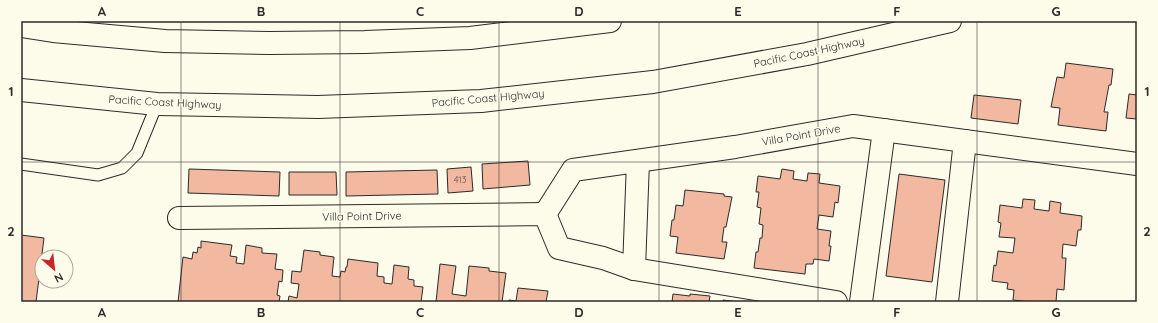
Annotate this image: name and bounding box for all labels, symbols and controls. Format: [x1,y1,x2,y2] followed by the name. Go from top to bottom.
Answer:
[98,3,107,19] text: A
[257,3,265,19] text: B
[416,3,424,19] text: C
[574,3,584,19] text: D
[734,3,742,19] text: E
[893,3,901,19] text: F
[1051,3,1061,19] text: G
[752,33,866,71] street label: Pacific Coast Highway
[8,83,14,99] text: 1
[1144,83,1150,99] text: 1
[431,86,545,110] street label: Pacific Coast Highway
[108,92,222,112] street label: Pacific Coast Highway
[761,121,841,149] street label: Villa Point Drive
[454,174,467,185] house number: 413
[322,208,402,224] street label: Villa Point Drive
[7,223,15,239] text: 2
[1143,223,1151,239] text: 2
[34,249,74,289] north arrow
[52,270,66,286] text: N
[98,304,107,320] text: A
[257,304,265,320] text: B
[416,304,424,320] text: C
[574,304,584,320] text: D
[734,304,742,320] text: E
[893,304,901,320] text: F
[1051,304,1061,320] text: G

